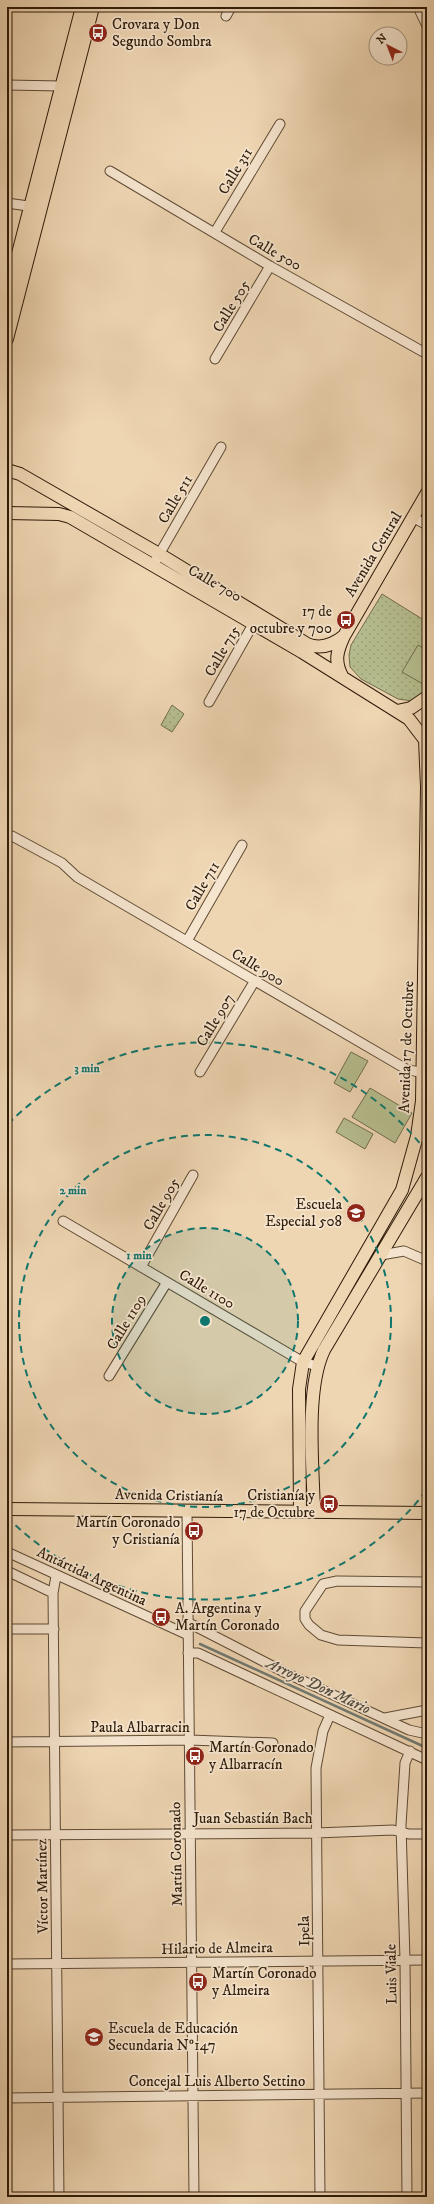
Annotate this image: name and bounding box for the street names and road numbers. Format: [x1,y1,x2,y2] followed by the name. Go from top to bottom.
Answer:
[214,144,257,198] street label: Calle 311
[245,230,305,275] street label: Calle 500
[208,276,255,336] street label: Calle 505
[154,471,197,527] street label: Calle 511
[341,508,407,600] street label: Avenida Central
[185,561,245,606] street label: Calle 700
[200,622,245,680] street label: Calle 715
[181,858,224,914] street label: Calle 711
[228,944,288,991] street label: Calle 900
[395,981,418,1113] street label: Avenida 17 de Octubre
[192,990,239,1050] street label: Calle 907
[139,1174,184,1234] street label: Calle 905
[175,1265,238,1313] street label: Calle 1100
[103,1291,150,1353] street label: Calle 1109
[115,1485,224,1506] street label: Avenida Cristianía
[34,1543,150,1610] street label: Antártida Argentina
[90,1718,190,1737] street label: Paula Albarracin
[166,1802,187,1906] street label: Martín Coronado
[191,1809,313,1828] street label: Juan Sebastián Bach
[32,1838,53,1935] street label: Víctor Martínez
[295,1915,314,1946] street label: Ipela
[161,1938,274,1959] street label: Hilario de Almeira
[381,1944,402,2004] street label: Luis Viale
[129,2072,305,2091] street label: Concejal Luis Alberto Settino

